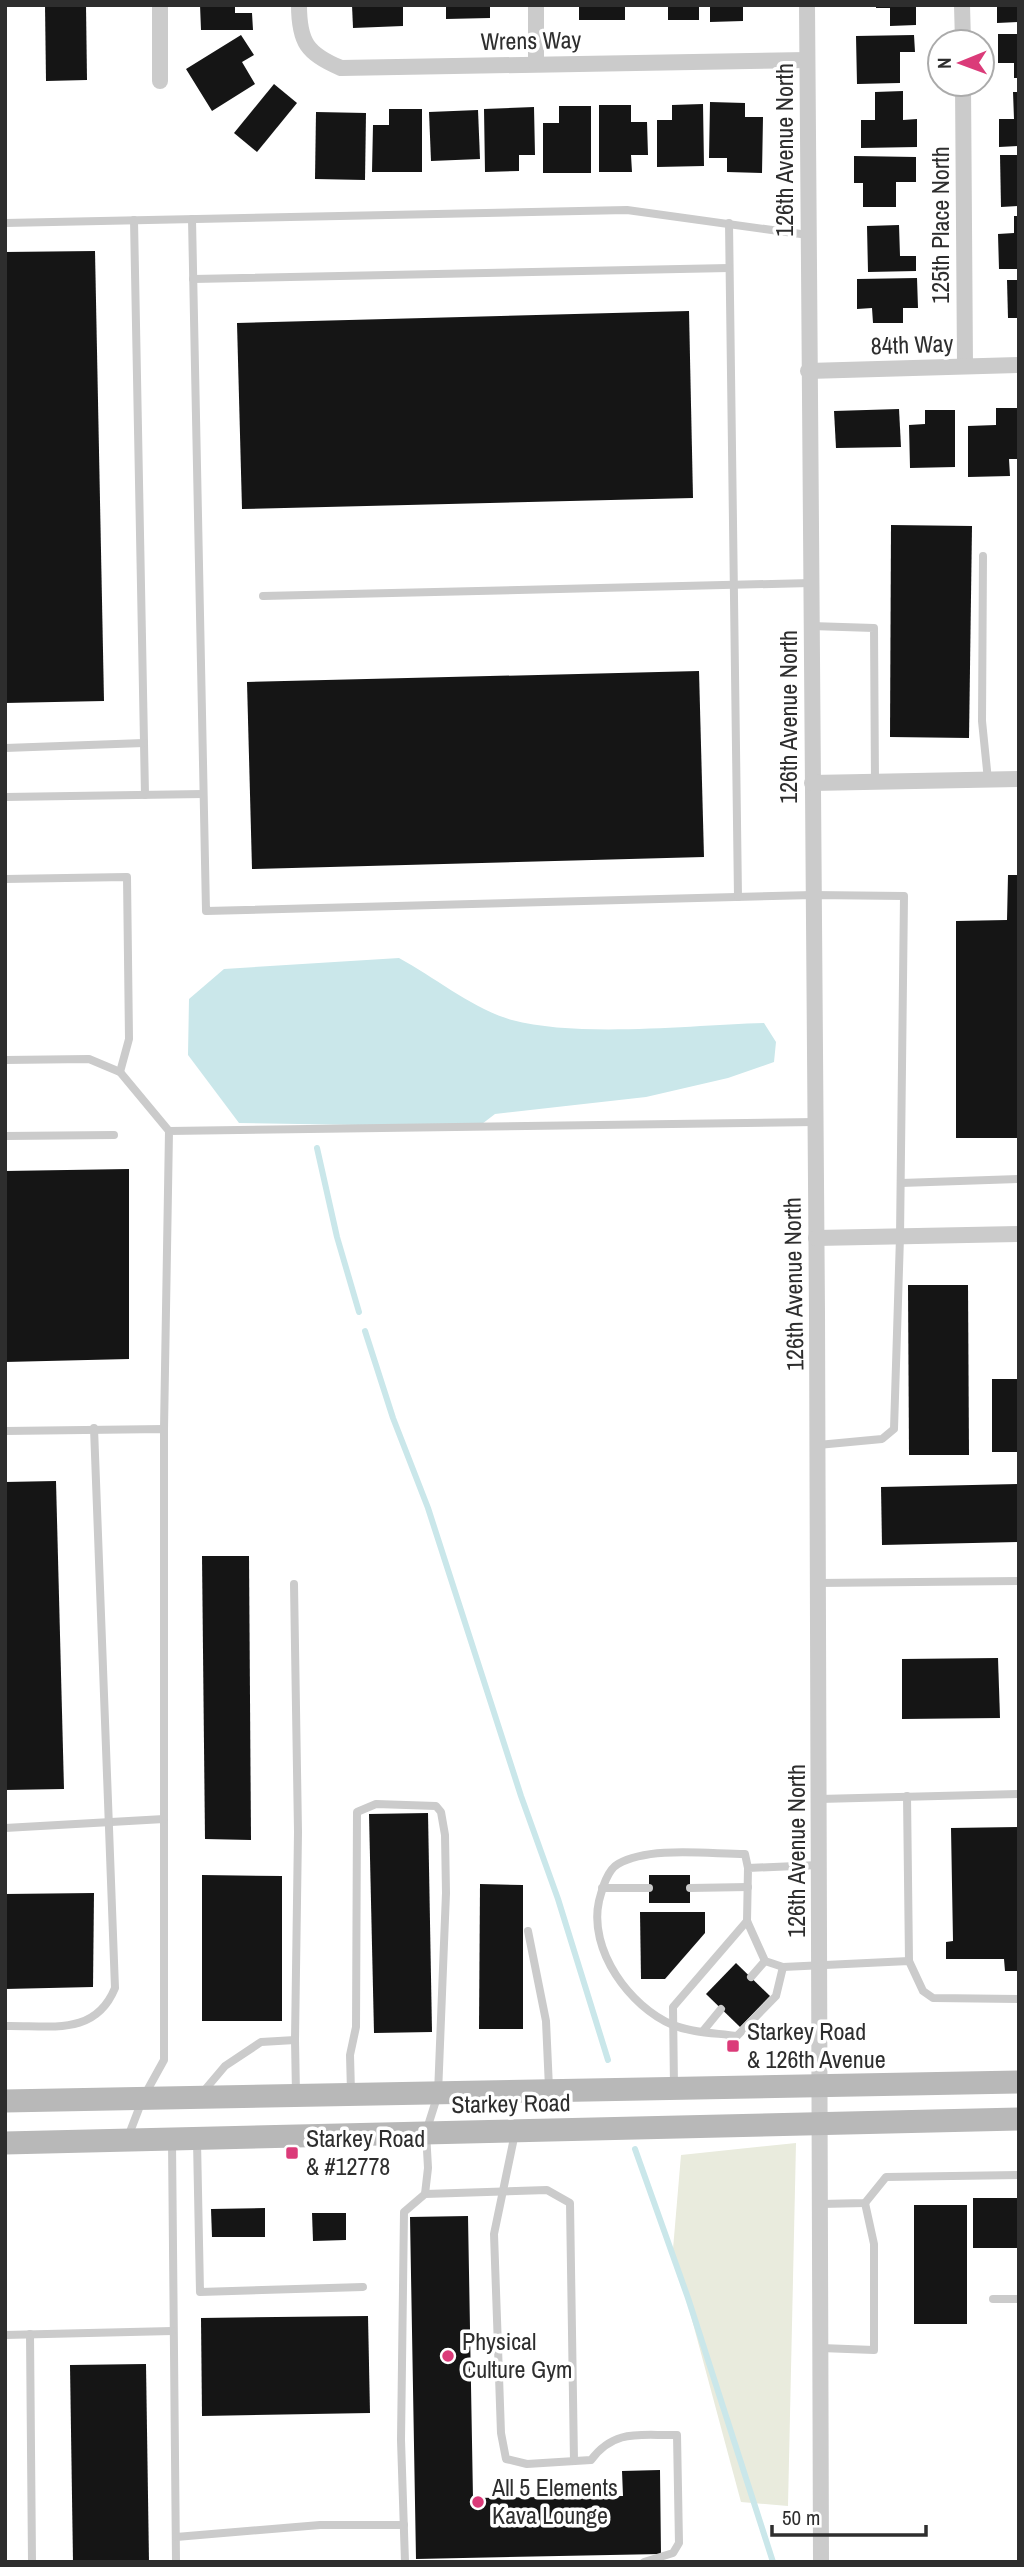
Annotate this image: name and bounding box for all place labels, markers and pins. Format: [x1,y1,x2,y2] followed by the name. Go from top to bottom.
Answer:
[747,2015,886,2075] place label: Starkey Road & 126th Avenue
[725,2038,741,2054] marker: Starkey Road & 126th Avenue
[306,2122,425,2182] place label: Starkey Road & #12778
[284,2145,300,2161] marker: Starkey Road & #12778
[462,2325,572,2385] place label: Physical Culture Gym
[440,2348,456,2364] marker: Physical Culture Gym
[491,2471,618,2531] place label: All 5 Elements Kava Lounge
[470,2494,486,2510] marker: All 5 Elements Kava Lounge

